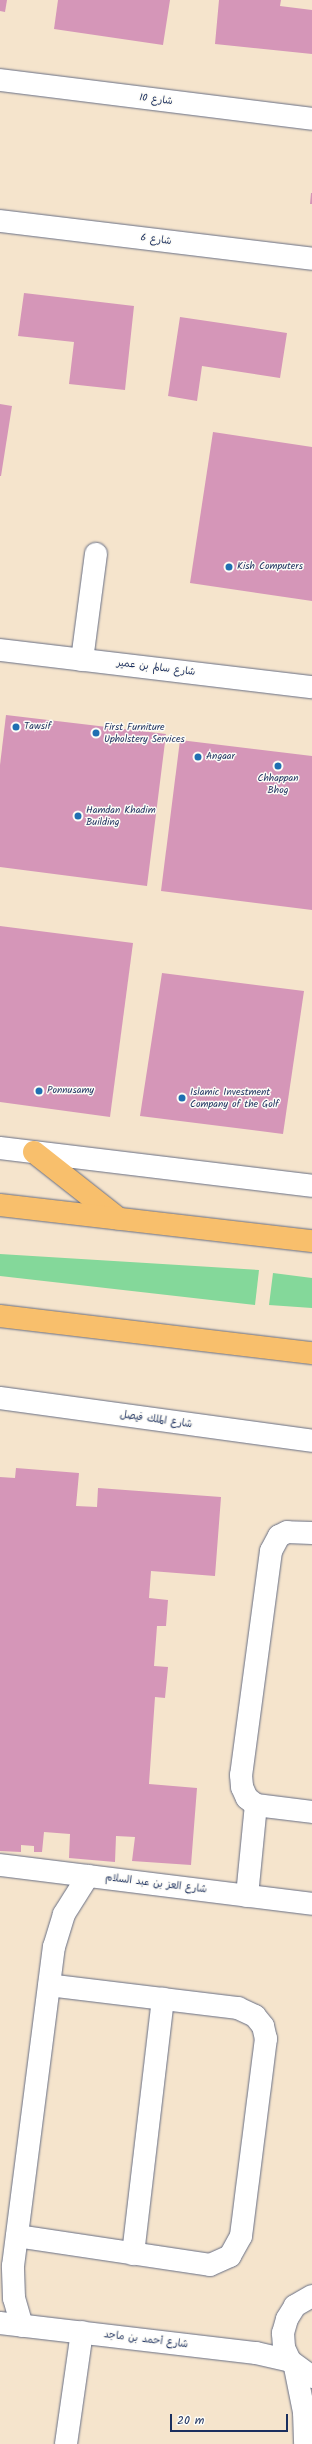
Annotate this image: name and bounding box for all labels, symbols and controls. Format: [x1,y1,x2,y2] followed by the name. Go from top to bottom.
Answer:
[138,92,174,108] street label: شارع 10
[140,232,172,248] street label: شارع 6
[237,561,303,573] place label: Kish Computers
[224,562,234,572] marker: Kish Computers
[116,657,196,679] street label: شارع سالم بن عمير
[24,721,51,733] place label: Tawsif
[104,721,185,744] place label: First Furniture Upholstery Services
[11,722,21,732] marker: Tawsif
[91,728,101,738] marker: First Furniture Upholstery Services
[206,751,235,763] place label: Angaar
[193,752,203,762] marker: Angaar
[273,761,283,771] marker: Chhappan Bhog
[258,772,298,796] place label: Chhappan Bhog
[86,804,156,828] place label: Hamdan Khadim Building
[73,811,83,821] marker: Hamdan Khadim Building
[47,1085,94,1097] place label: Ponnusamy
[34,1086,44,1096] marker: Ponnusamy
[190,1086,279,1110] place label: Islamic Investment Company of the Golf
[177,1093,187,1103] marker: Islamic Investment Company of the Golf
[119,1409,193,1431] street label: شارع الملك فيصل
[105,1872,207,1896] street label: شارع العز بن عبد السلام
[103,2329,189,2351] street label: شارع أحمد بن ماجد
[172,2406,290,2432] scale bar
[177,2411,204,2430] text: 20 m

